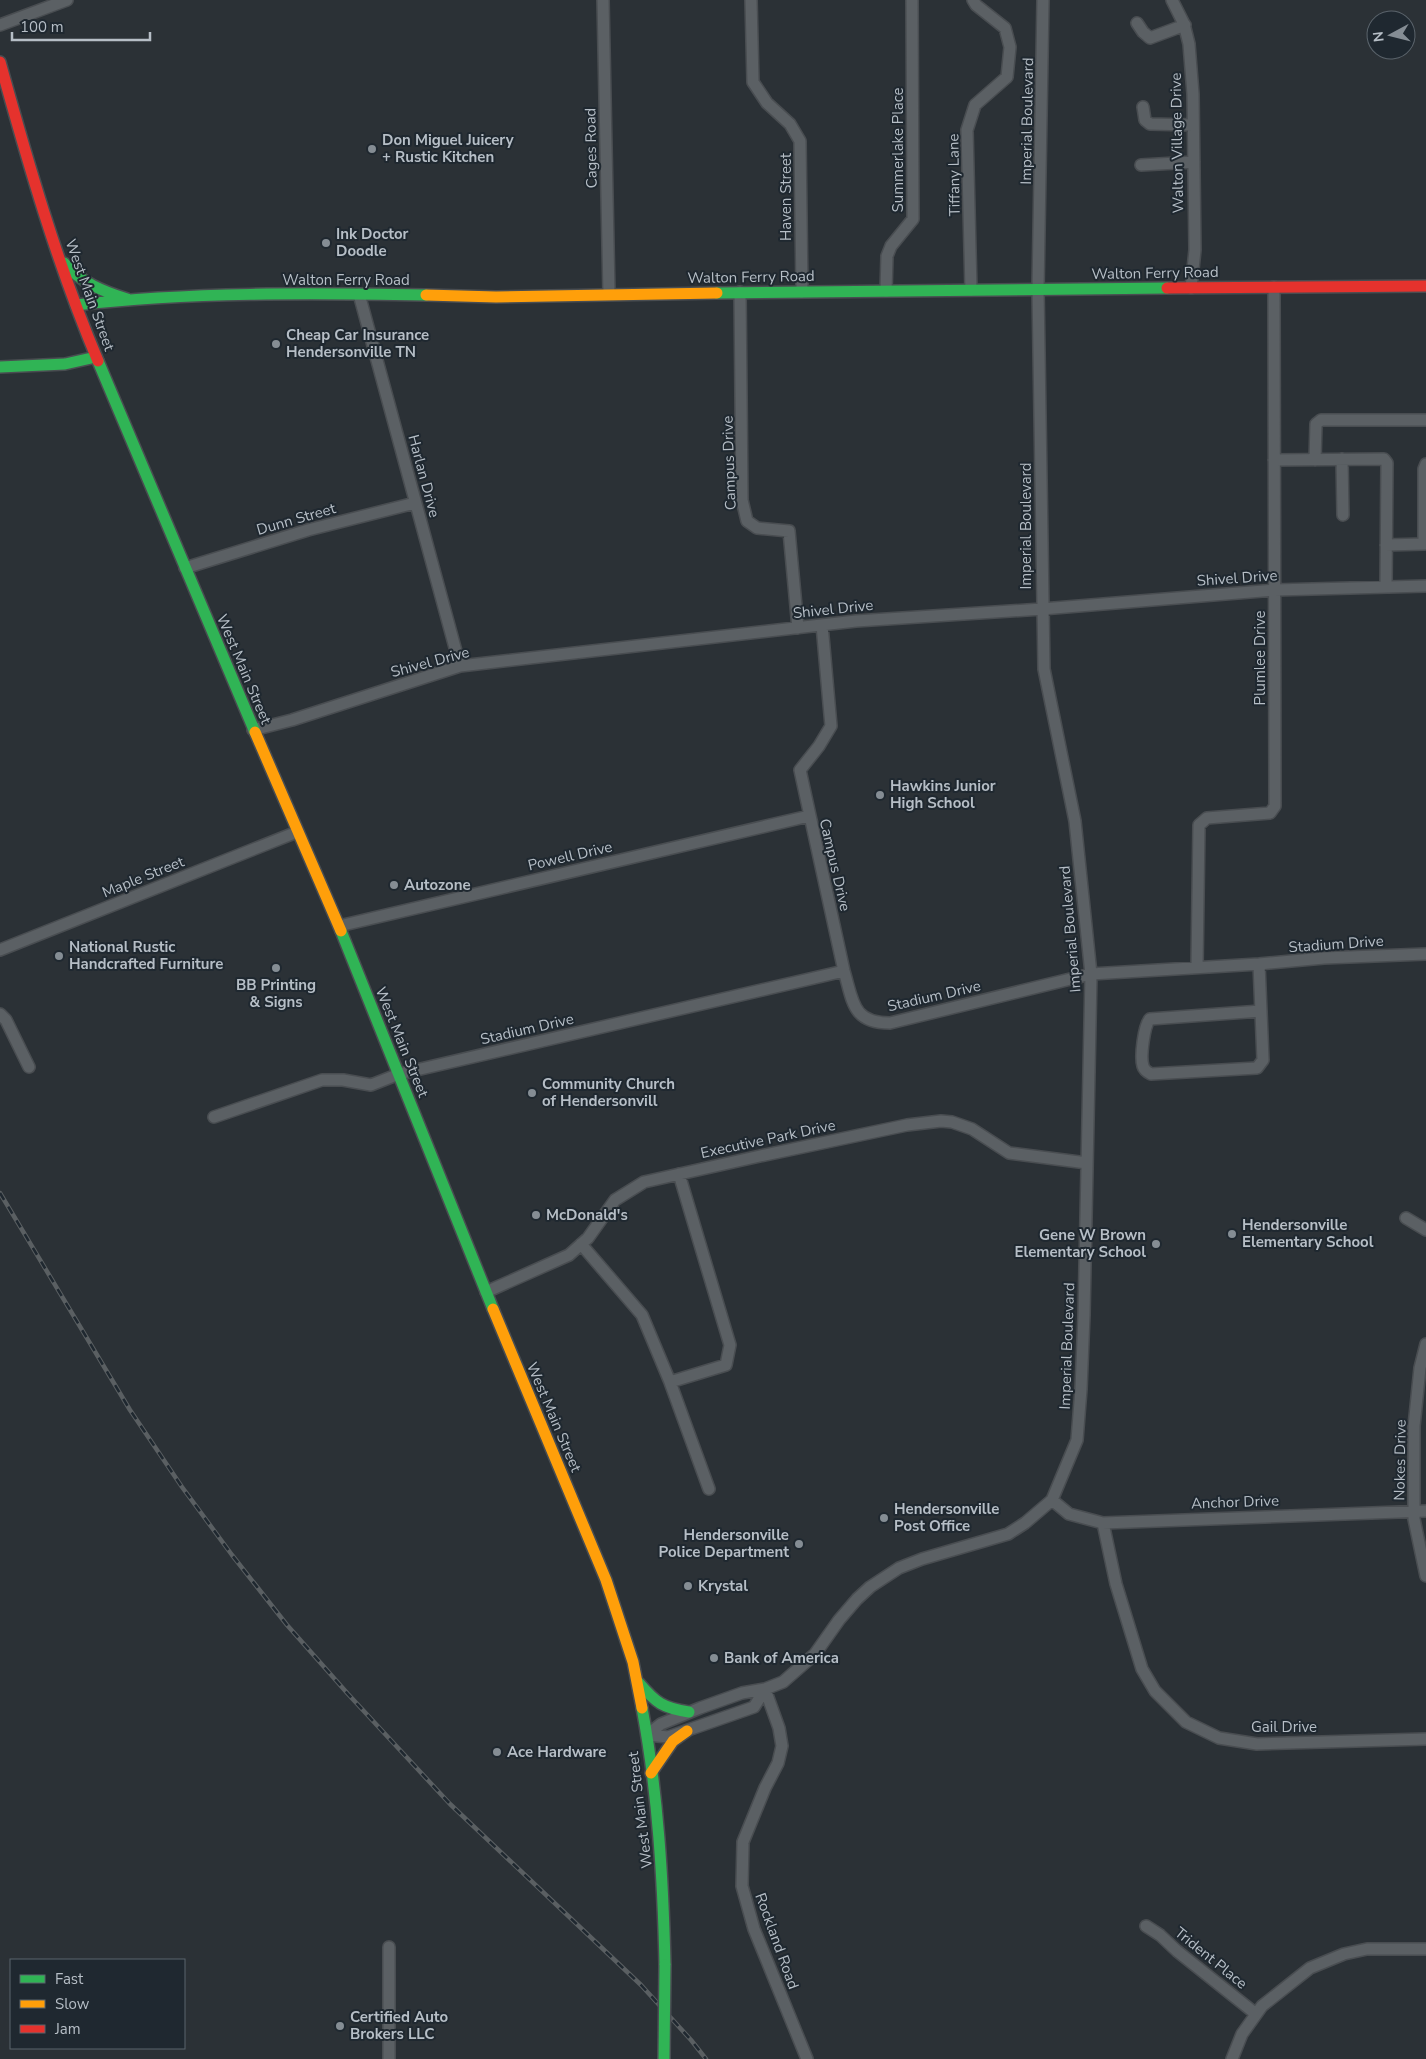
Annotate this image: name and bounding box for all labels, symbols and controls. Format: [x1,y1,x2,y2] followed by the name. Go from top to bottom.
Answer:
[12,10,150,42] scale bar
[1366,10,1416,60] north arrow
[20,17,64,37] text: 100 m
[1369,30,1389,43] text: N
[1016,57,1038,185] street label: Imperial Boulevard
[1166,72,1188,213] street label: Walton Village Drive
[888,88,908,212] street label: Summerlake Place
[580,108,602,188] street label: Cages Road
[382,130,514,167] place label: Don Miguel Juicery + Rustic Kitchen
[943,133,965,217] street label: Tiffany Lane
[366,143,378,155] marker: Don Miguel Juicery + Rustic Kitchen
[776,152,796,241] street label: Haven Street
[336,224,409,261] place label: Ink Doctor Doodle
[61,236,120,354] street label: West Main Street
[320,237,332,249] marker: Ink Doctor Doodle
[1091,262,1219,284] street label: Walton Ferry Road
[687,266,815,288] street label: Walton Ferry Road
[282,270,410,290] street label: Walton Ferry Road
[286,325,429,362] place label: Cheap Car Insurance Hendersonville TN
[270,338,282,350] marker: Cheap Car Insurance Hendersonville TN
[717,415,741,511] street label: Campus Drive
[403,432,445,520] street label: Harlan Drive
[1016,462,1036,590] street label: Imperial Boulevard
[254,498,339,540] street label: Dunn Street
[1196,565,1278,591] street label: Shivel Drive
[792,595,874,623] street label: Shivel Drive
[212,611,276,728] street label: West Main Street
[1250,611,1270,705] street label: Plumlee Drive
[388,642,472,682] street label: Shivel Drive
[890,776,996,813] place label: Hawkins Junior High School
[874,789,886,801] marker: Hawkins Junior High School
[815,817,855,913] street label: Campus Drive
[526,837,614,875] street label: Powell Drive
[99,851,188,903] street label: Maple Street
[1054,865,1086,993] street label: Imperial Boulevard
[404,875,471,895] place label: Autozone
[388,879,400,891] marker: Autozone
[1288,931,1384,957] street label: Stadium Drive
[69,937,223,974] place label: National Rustic Handcrafted Furniture
[53,950,65,962] marker: National Rustic Handcrafted Furniture
[270,962,282,974] marker: BB Printing & Signs
[236,975,316,1012] place label: BB Printing & Signs
[885,976,983,1016] street label: Stadium Drive
[371,984,434,1101] street label: West Main Street
[478,1009,576,1049] street label: Stadium Drive
[542,1074,675,1111] place label: Community Church of Hendersonvill
[526,1087,538,1099] marker: Community Church of Hendersonvill
[699,1115,837,1163] street label: Executive Park Drive
[546,1205,628,1225] place label: McDonald's
[530,1209,542,1221] marker: McDonald's
[1242,1215,1374,1252] place label: Hendersonville Elementary School
[1015,1225,1146,1262] place label: Gene W Brown Elementary School
[1226,1228,1238,1240] marker: Hendersonville Elementary School
[1150,1238,1162,1250] marker: Gene W Brown Elementary School
[1055,1282,1079,1410] street label: Imperial Boulevard
[522,1359,586,1476] street label: West Main Street
[1389,1419,1411,1501] street label: Nokes Drive
[1191,1490,1279,1514] street label: Anchor Drive
[894,1499,999,1536] place label: Hendersonville Post Office
[878,1512,890,1524] marker: Hendersonville Post Office
[659,1525,789,1562] place label: Hendersonville Police Department
[793,1538,805,1550] marker: Hendersonville Police Department
[698,1576,748,1596] place label: Krystal
[682,1580,694,1592] marker: Krystal
[724,1648,839,1668] place label: Bank of America
[708,1652,720,1664] marker: Bank of America
[1251,1717,1317,1737] street label: Gail Drive
[507,1742,607,1762] place label: Ace Hardware
[491,1746,503,1758] marker: Ace Hardware
[623,1750,657,1869] street label: West Main Street
[750,1890,804,1992] street label: Rockland Road
[1171,1923,1251,1993] street label: Trident Place
[10,1959,185,2049] legend
[55,1969,84,1989] text: Fast
[55,1994,90,2014] text: Slow
[350,2007,449,2044] place label: Certified Auto Brokers LLC
[54,2019,81,2039] text: Jam
[334,2020,346,2032] marker: Certified Auto Brokers LLC

